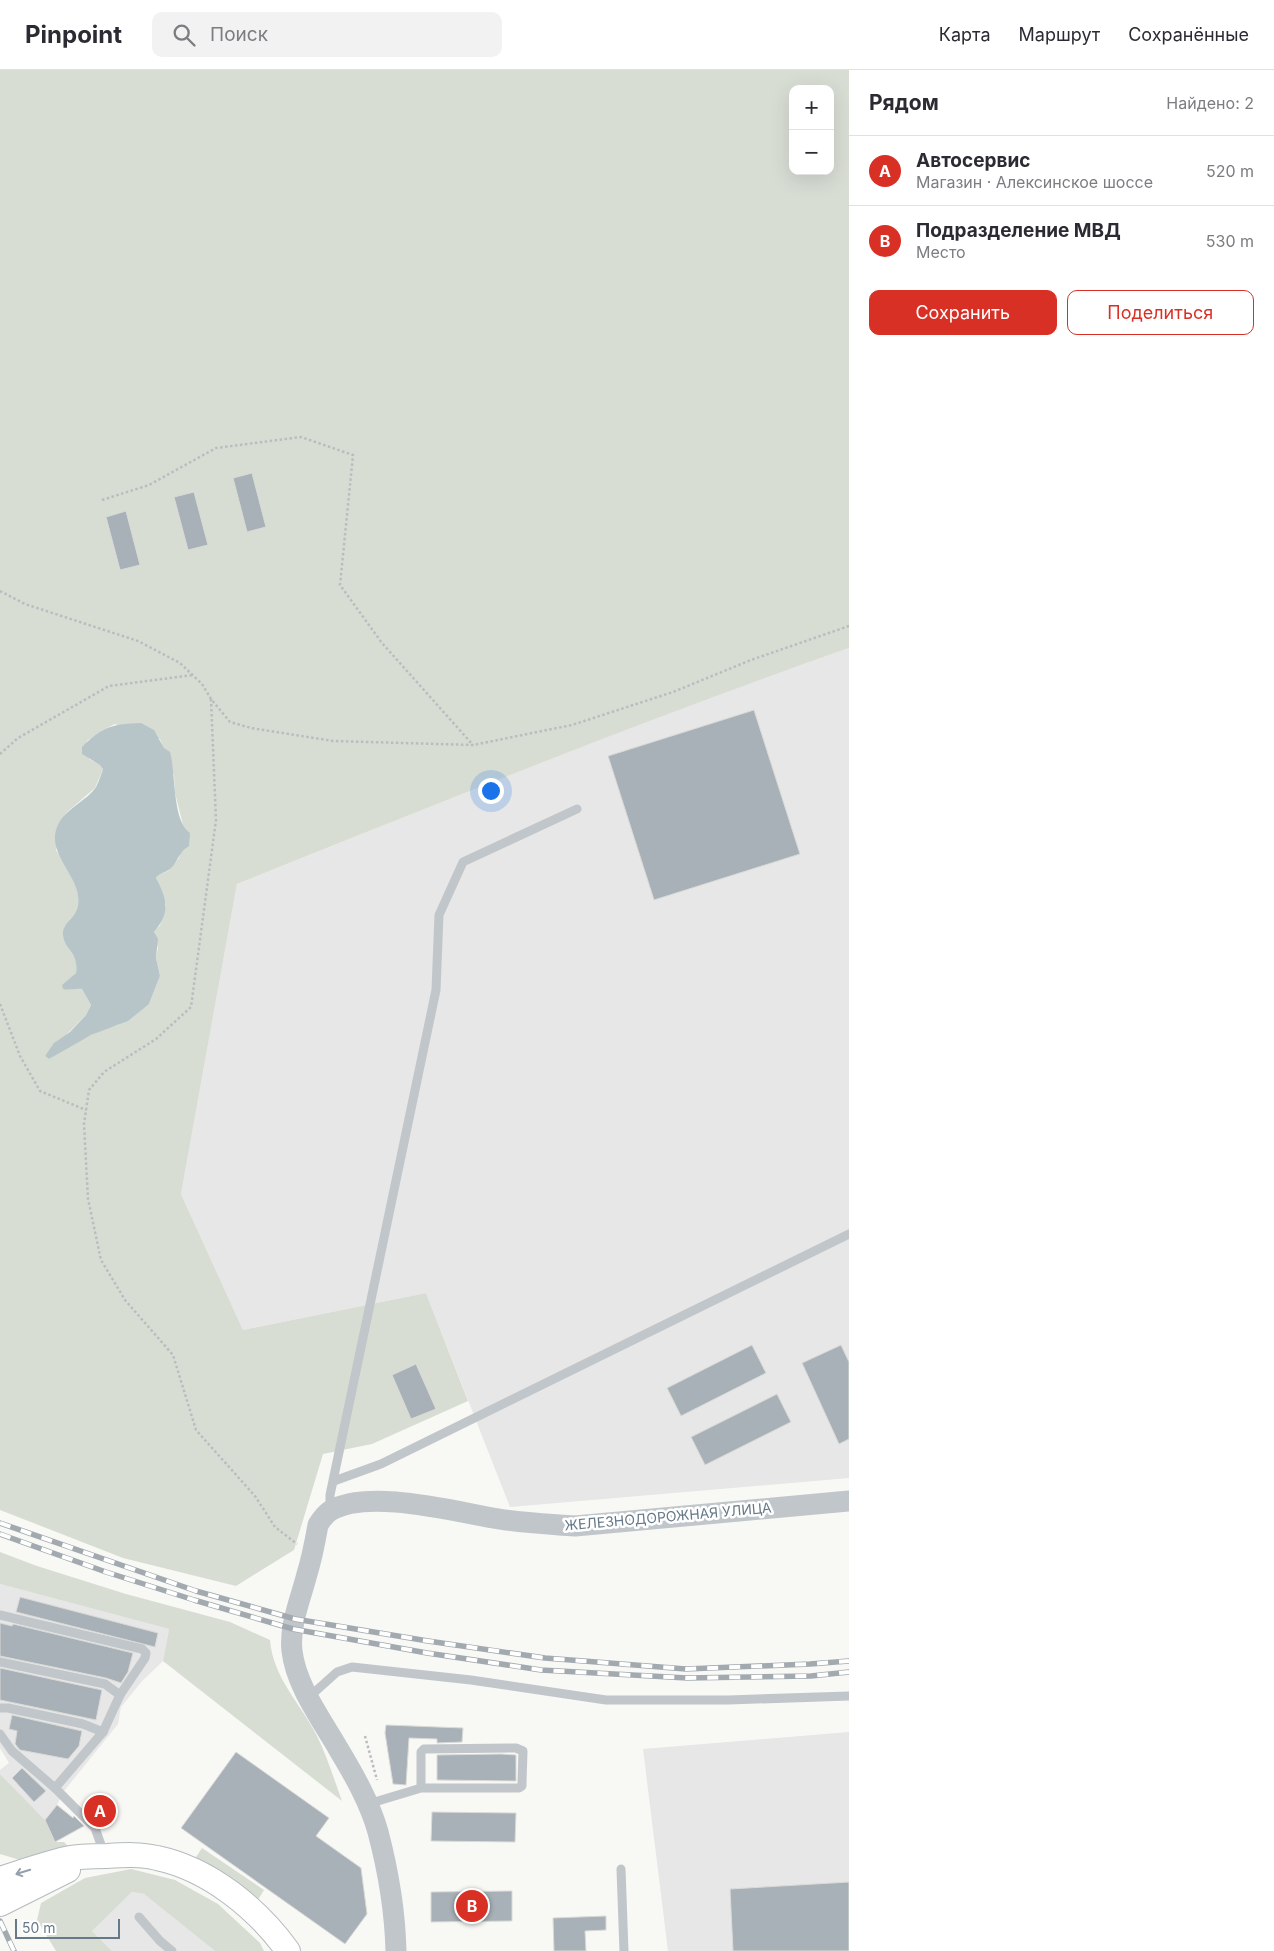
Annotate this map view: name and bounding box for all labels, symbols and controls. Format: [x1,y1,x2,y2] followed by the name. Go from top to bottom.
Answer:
[152,12,502,57] search box
[25,20,122,49] text: Pinpoint
[170,21,198,49] icon: search
[210,23,268,46] text: Поиск
[939,24,991,45] text: Карта
[1019,24,1100,45] text: Маршрут
[1128,24,1249,45] text: Сохранённые
[789,85,834,175] map controls
[789,85,834,130] button: +
[869,90,939,115] text: Рядом
[1166,93,1254,113] text: Найдено: 2
[789,130,834,175] button: −
[916,149,1030,172] text: Автосервис
[879,161,891,181] text: A
[1206,161,1254,181] text: 520 m
[916,172,1153,192] text: Магазин · Алексинское шоссе
[916,219,1121,242] text: Подразделение МВД
[880,231,890,251] text: B
[1206,231,1254,251] text: 530 m
[916,242,966,262] text: Место
[869,290,1057,335] button: Сохранить
[1067,290,1254,335] button: Поделиться
[478,778,504,804] your location
[564,1498,772,1534] street label: ЖЕЛЕЗНОДОРОЖНАЯ УЛИЦА
[84,1792,116,1830] pin: A
[15,1867,31,1877] one-way arrow
[456,1887,488,1925] pin: B
[15,1916,120,1939] scale bar
[22,1919,56,1936] text: 50 m

